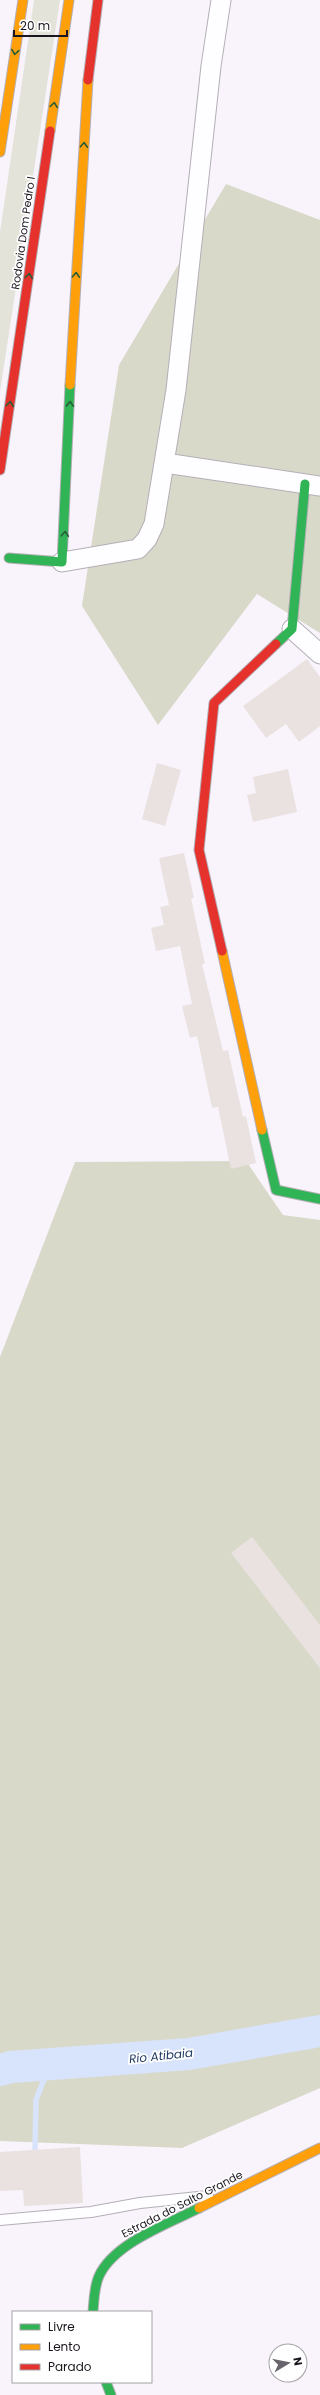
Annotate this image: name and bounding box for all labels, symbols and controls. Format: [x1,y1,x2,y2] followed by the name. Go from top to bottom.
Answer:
[14,12,67,38] scale bar
[20,17,50,34] text: 20 m
[11,49,20,55] one-way arrow
[49,102,58,108] one-way arrow
[79,142,88,148] one-way arrow
[7,175,39,291] street label: Rodovia Dom Pedro I
[71,272,80,278] one-way arrow
[24,273,33,279] one-way arrow
[5,401,14,407] one-way arrow
[66,401,74,407] one-way arrow
[60,531,69,537] one-way arrow
[128,2044,194,2067] water label: Rio Atibaia
[119,2166,246,2242] street label: Estrada do Salto Grande
[12,2311,152,2383] legend
[48,2318,75,2335] text: Livre
[48,2338,81,2355] text: Lento
[268,2343,308,2383] north arrow
[289,2356,306,2367] text: N
[48,2358,92,2375] text: Parado

